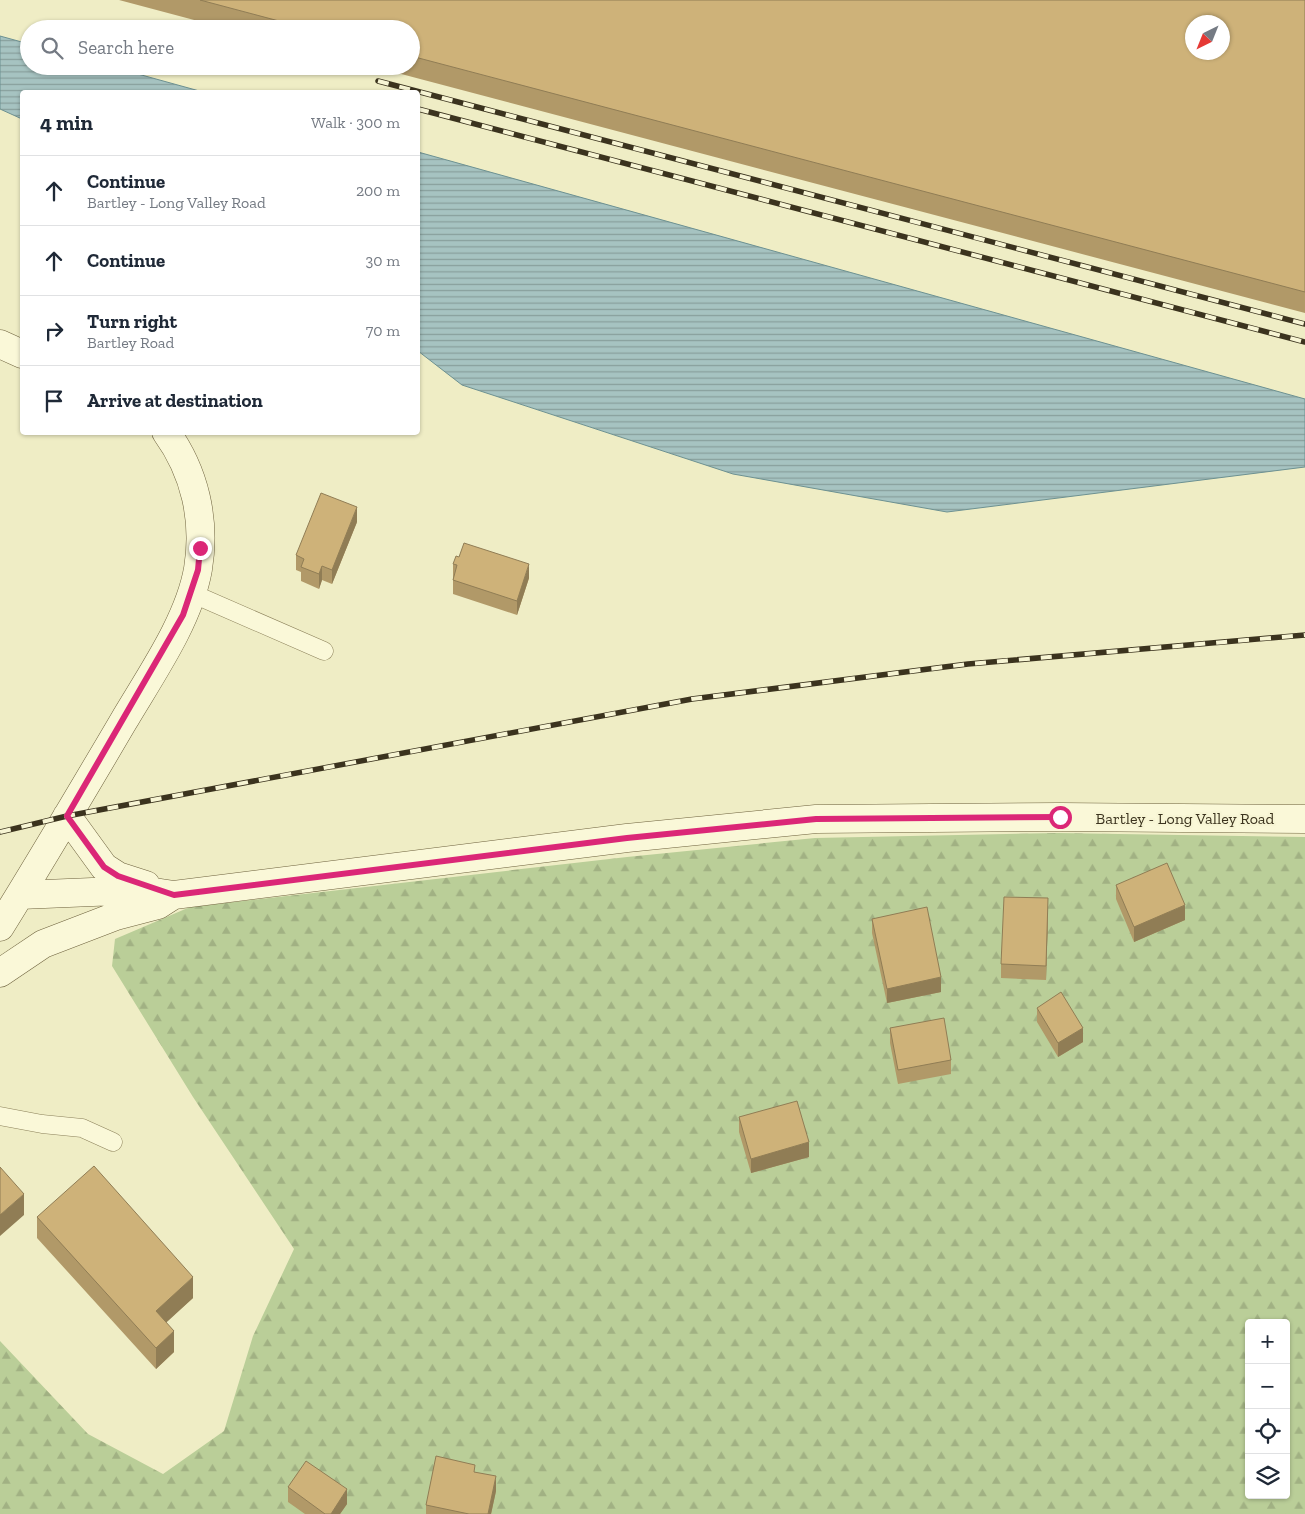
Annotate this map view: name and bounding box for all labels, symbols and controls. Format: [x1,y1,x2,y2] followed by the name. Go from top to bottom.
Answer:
[1185,15,1230,60] north arrow
[20,20,420,75] search box
[38,34,66,62] icon: search
[78,36,174,59] text: Search here
[40,110,93,135] text: 4 min
[311,113,400,132] text: Walk · 300 m
[87,170,165,193] text: Continue
[40,177,68,205] icon: ahead
[356,181,400,200] text: 200 m
[87,193,266,212] text: Bartley - Long Valley Road
[40,247,68,275] icon: ahead
[87,249,165,272] text: Continue
[366,251,400,270] text: 30 m
[87,310,177,333] text: Turn right
[40,317,68,345] icon: right
[366,321,400,340] text: 70 m
[87,333,174,352] text: Bartley Road
[40,387,68,415] icon: arrive
[87,389,263,412] text: Arrive at destination
[189,537,212,560] route end
[1049,806,1072,829] route start
[1096,809,1275,828] street label: Bartley - Long Valley Road
[1245,1319,1290,1499] map controls
[1245,1319,1290,1364] button: +
[1245,1364,1290,1409] button: −
[1245,1409,1290,1454] button: locate
[1245,1454,1290,1499] button: layers

